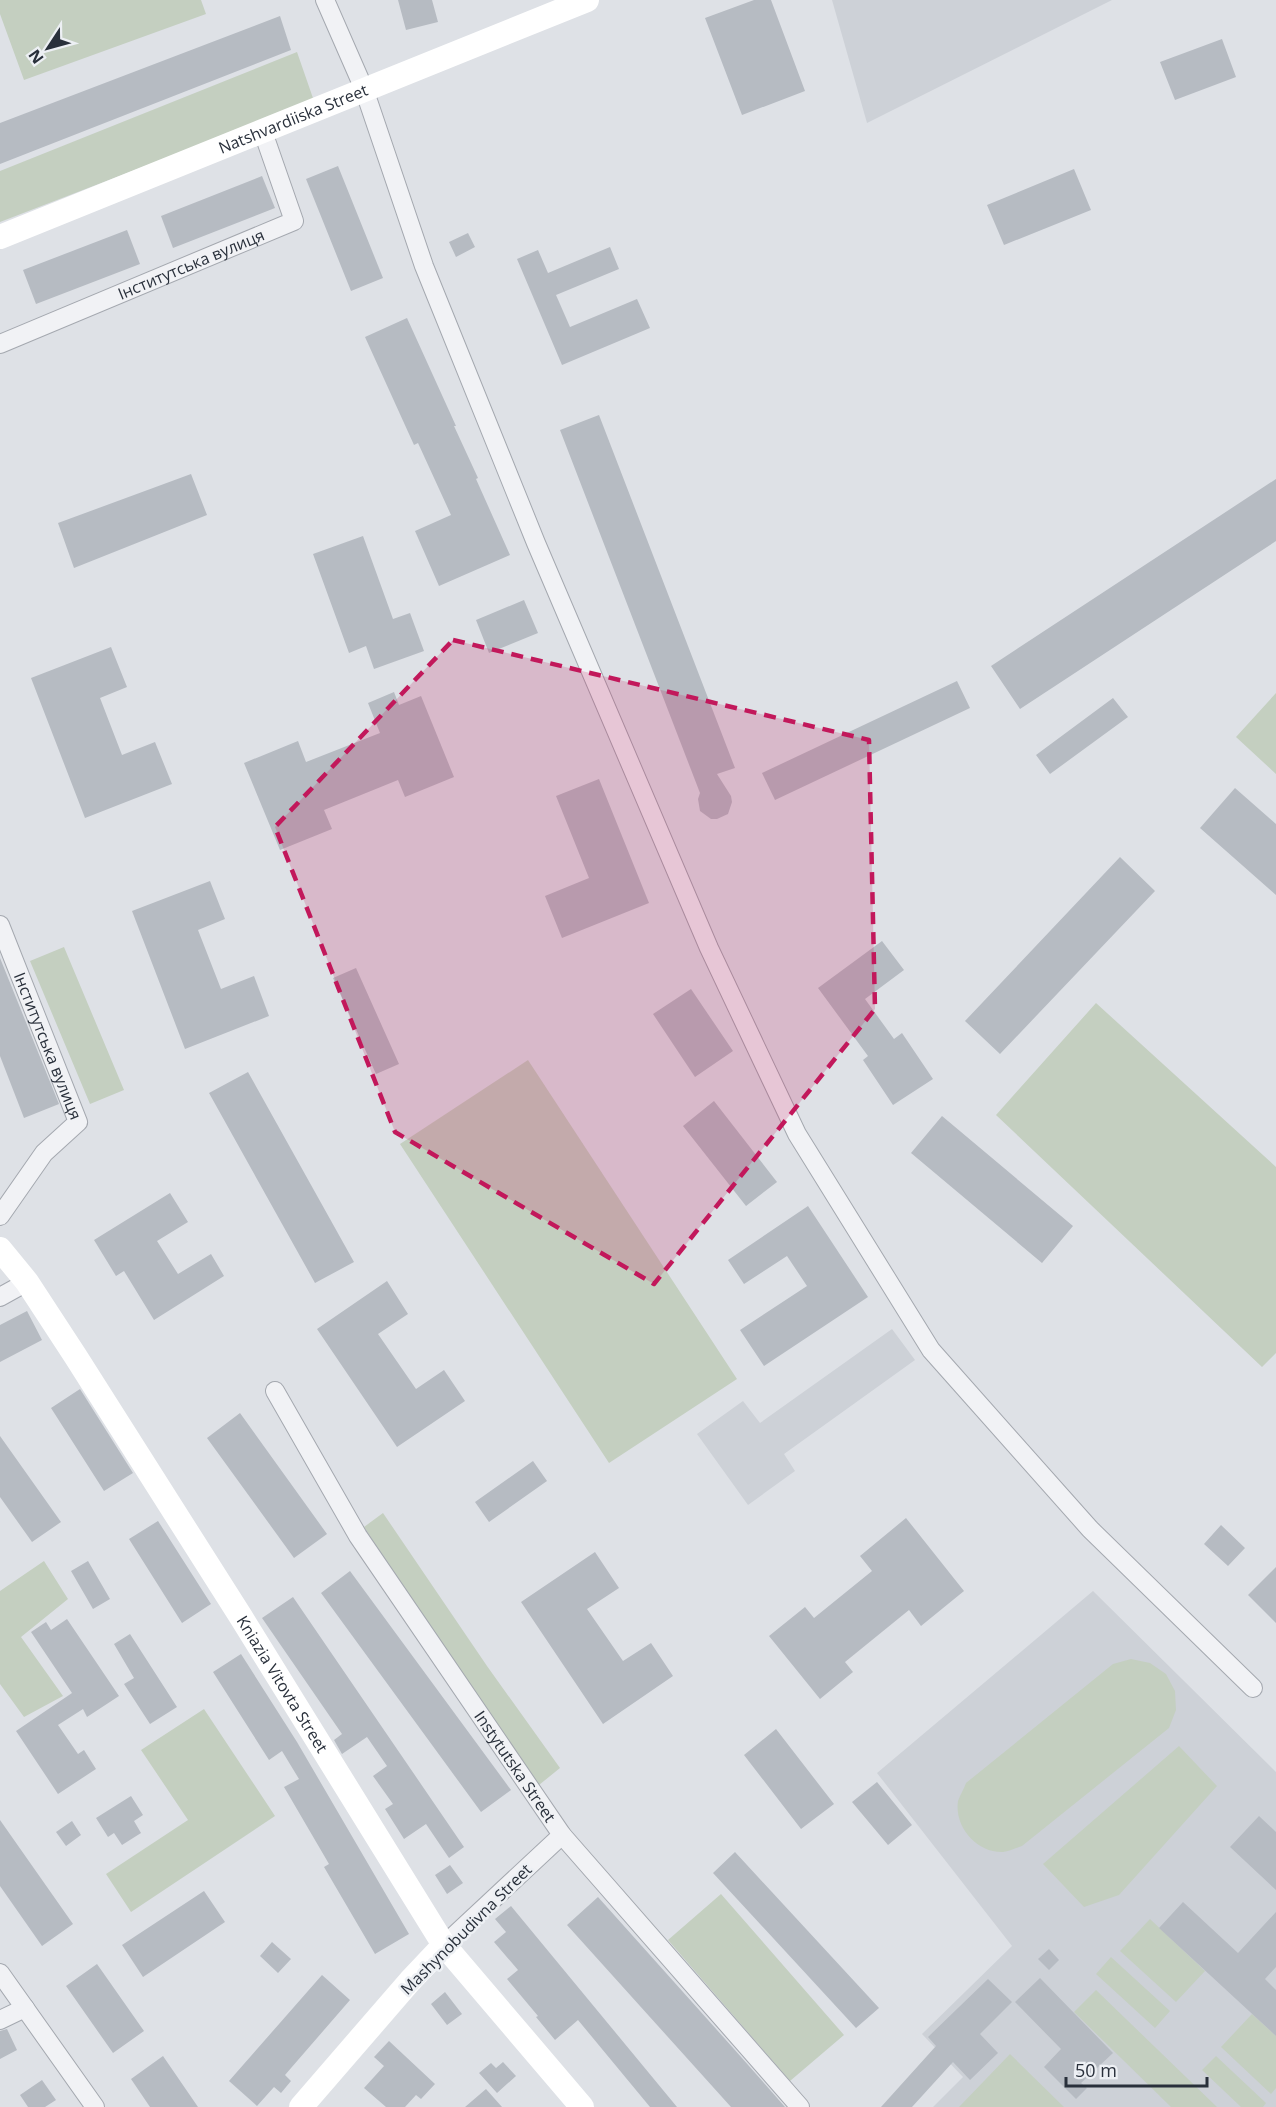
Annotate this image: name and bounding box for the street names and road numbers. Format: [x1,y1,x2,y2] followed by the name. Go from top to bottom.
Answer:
[215,79,371,159] street label: Natshvardiiska Street
[114,224,268,305] street label: Інститутська вулиця
[9,969,87,1123] street label: Інститутська вулиця
[232,1611,333,1757] street label: Kniazia Vitovta Street
[469,1706,561,1827] street label: Instytutska Street
[396,1858,537,1999] street label: Mashynobudivna Street

